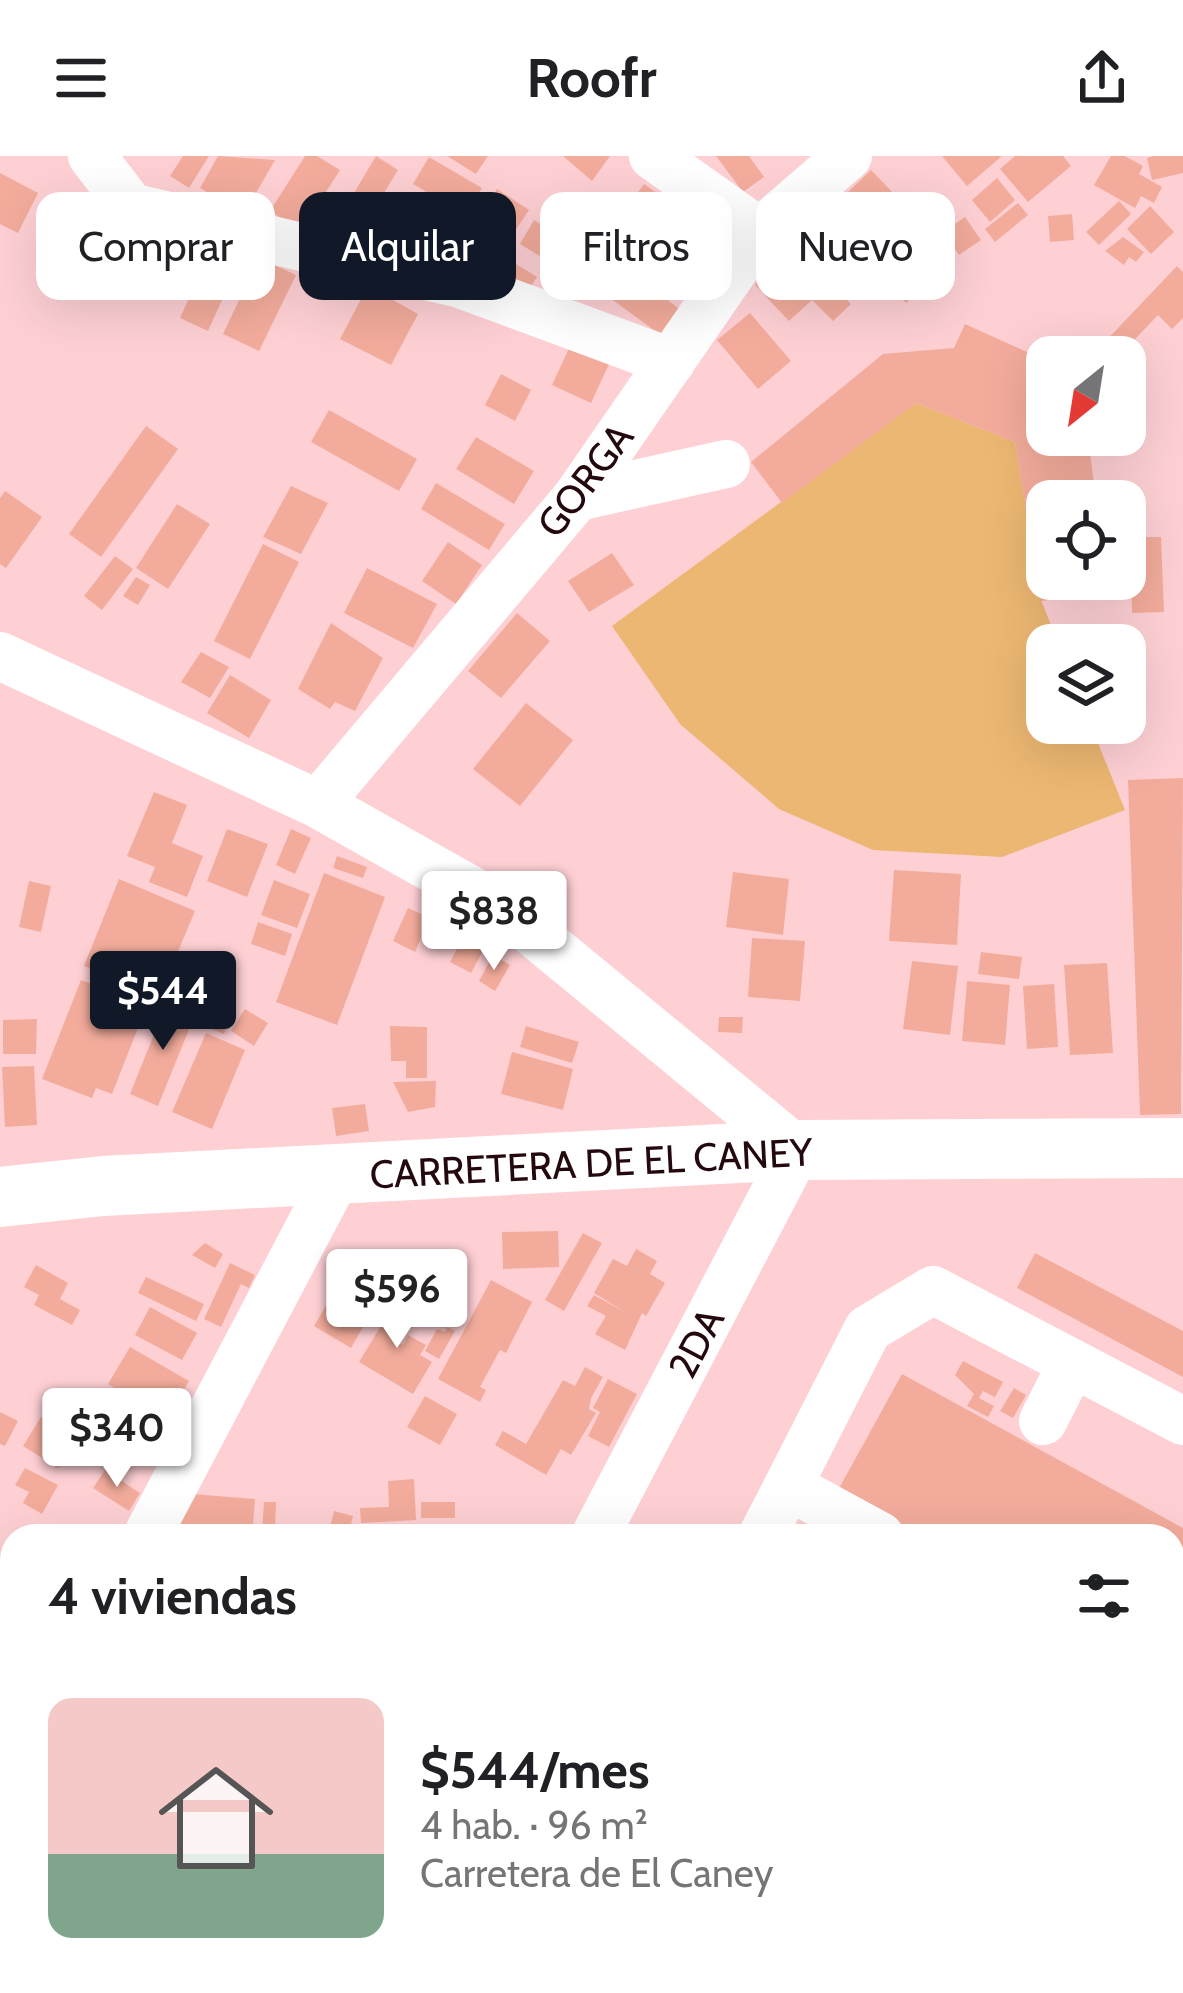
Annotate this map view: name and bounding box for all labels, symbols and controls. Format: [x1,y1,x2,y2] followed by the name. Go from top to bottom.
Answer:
[48,45,114,111] icon: menu
[526,45,657,111] text: Roofr
[1069,45,1135,111] icon: share
[36,192,275,300] chip: Comprar
[299,192,516,300] chip: Alquilar
[540,192,732,300] chip: Filtros
[756,192,955,300] chip: Nuevo
[1026,336,1146,456] north arrow
[1026,336,1146,744] map controls
[527,414,643,546] street label: GORGA
[1026,480,1146,600] button: locate
[1026,624,1146,744] button: layers
[423,871,565,973] pin: $838
[449,886,539,934] text: $838
[92,951,234,1053] pin: $544
[117,966,209,1014] text: $544
[368,1127,814,1199] street label: CARRETERA DE EL CANEY
[326,1249,468,1351] pin: $596
[353,1264,441,1312] text: $596
[658,1300,734,1386] street label: 2DA
[46,1388,188,1490] pin: $340
[69,1403,165,1451] text: $340
[1071,1563,1137,1629] icon: filters
[48,1565,297,1627] text: 4 viviendas
[420,1739,649,1801] text: $544/mes
[144,1746,288,1890] icon: home
[420,1801,648,1849] text: 4 hab. · 96 m²
[420,1849,773,1897] text: Carretera de El Caney

